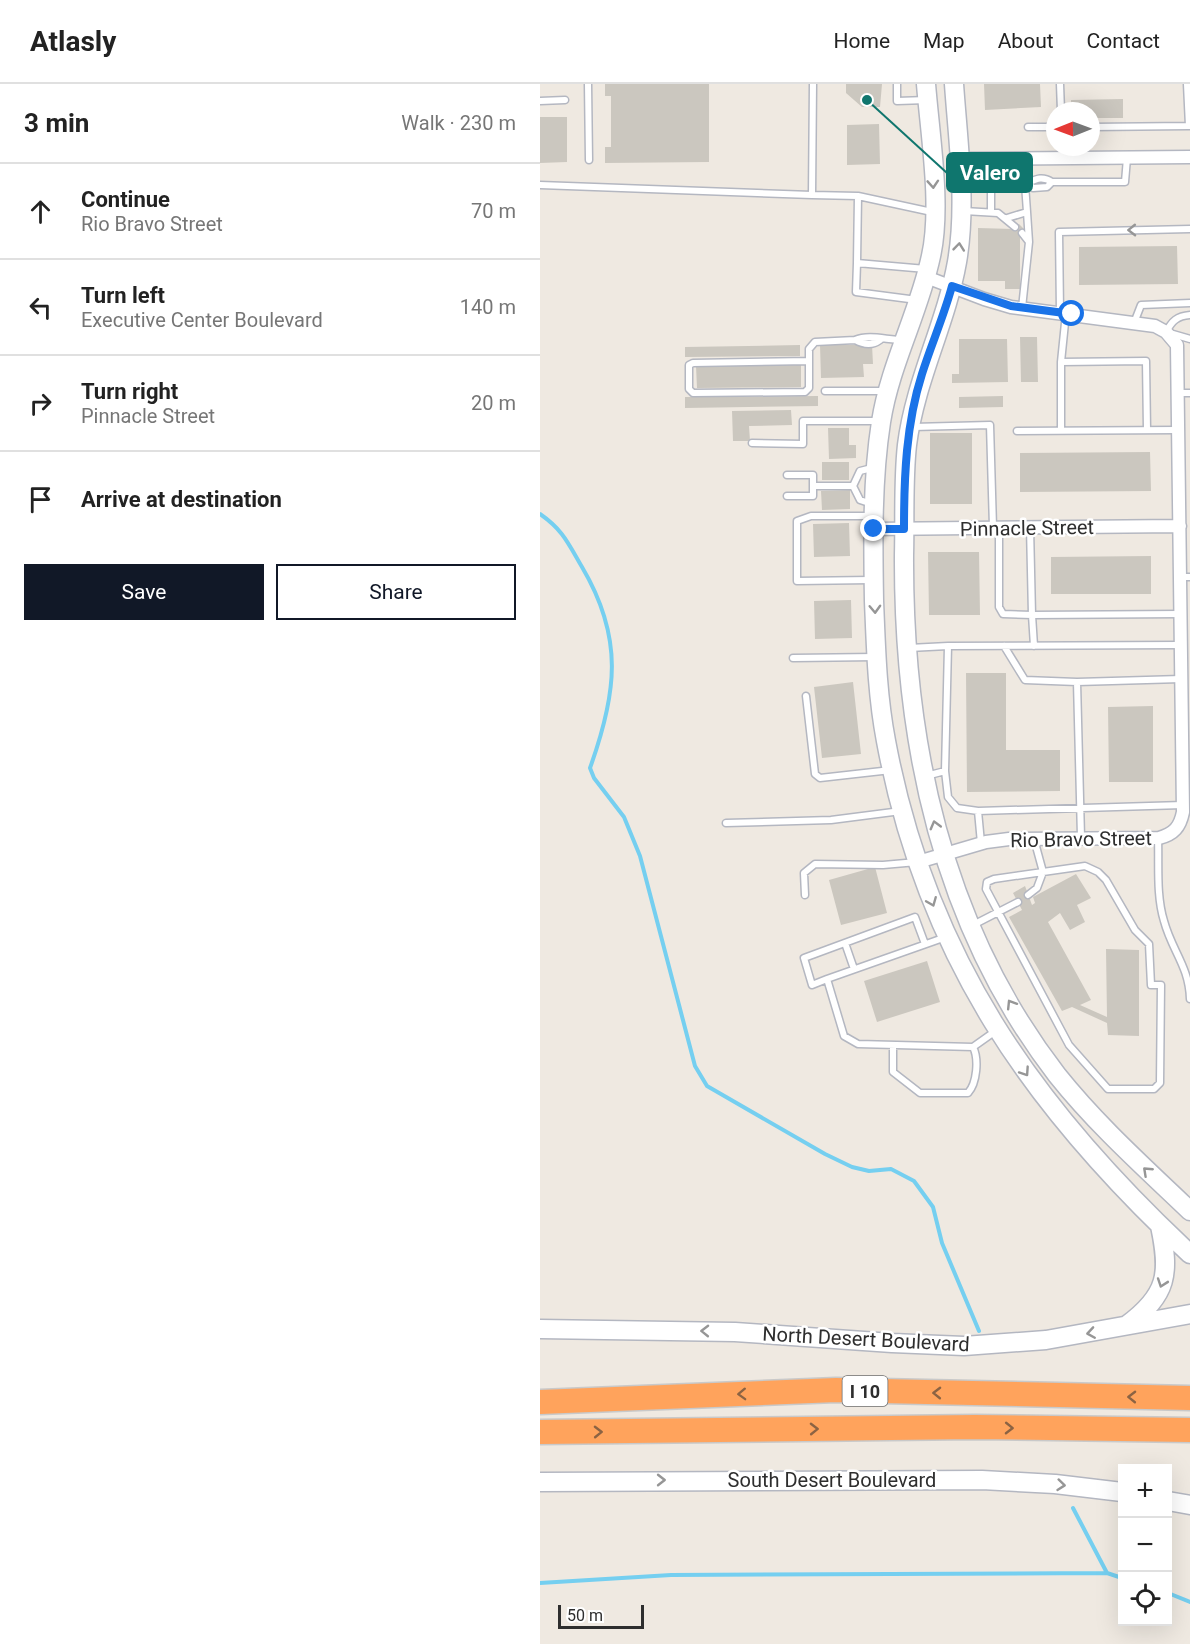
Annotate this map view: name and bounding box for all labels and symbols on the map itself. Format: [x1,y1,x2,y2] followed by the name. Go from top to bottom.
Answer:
[1046,102,1100,156] north arrow
[947,153,1032,192] callout: Valero
[960,161,1020,185] text: Valero
[926,180,939,189] one-way arrow
[1127,224,1136,237] one-way arrow
[952,242,965,251] one-way arrow
[1058,300,1084,326] route start
[860,515,886,541] route end
[960,515,1094,541] street label: Pinnacle Street
[868,604,881,613] one-way arrow
[930,820,943,830] one-way arrow
[1010,826,1152,852] street label: Rio Bravo Street
[925,895,937,906] one-way arrow
[1007,1000,1018,1011] one-way arrow
[1018,1066,1030,1076] one-way arrow
[1144,1167,1155,1178] one-way arrow
[1157,1277,1170,1288] one-way arrow
[762,1322,970,1356] street label: North Desert Boulevard
[701,1325,710,1337] one-way arrow
[1087,1326,1097,1339] one-way arrow
[842,1376,888,1406] road number: I 10
[932,1386,941,1399] one-way arrow
[737,1387,746,1400] one-way arrow
[1127,1391,1136,1403] one-way arrow
[1005,1422,1014,1434] one-way arrow
[810,1423,819,1435] one-way arrow
[594,1425,603,1438] one-way arrow
[728,1468,936,1492] street label: South Desert Boulevard
[657,1474,666,1486] one-way arrow
[1057,1478,1066,1491] one-way arrow
[558,1602,644,1630] scale bar

